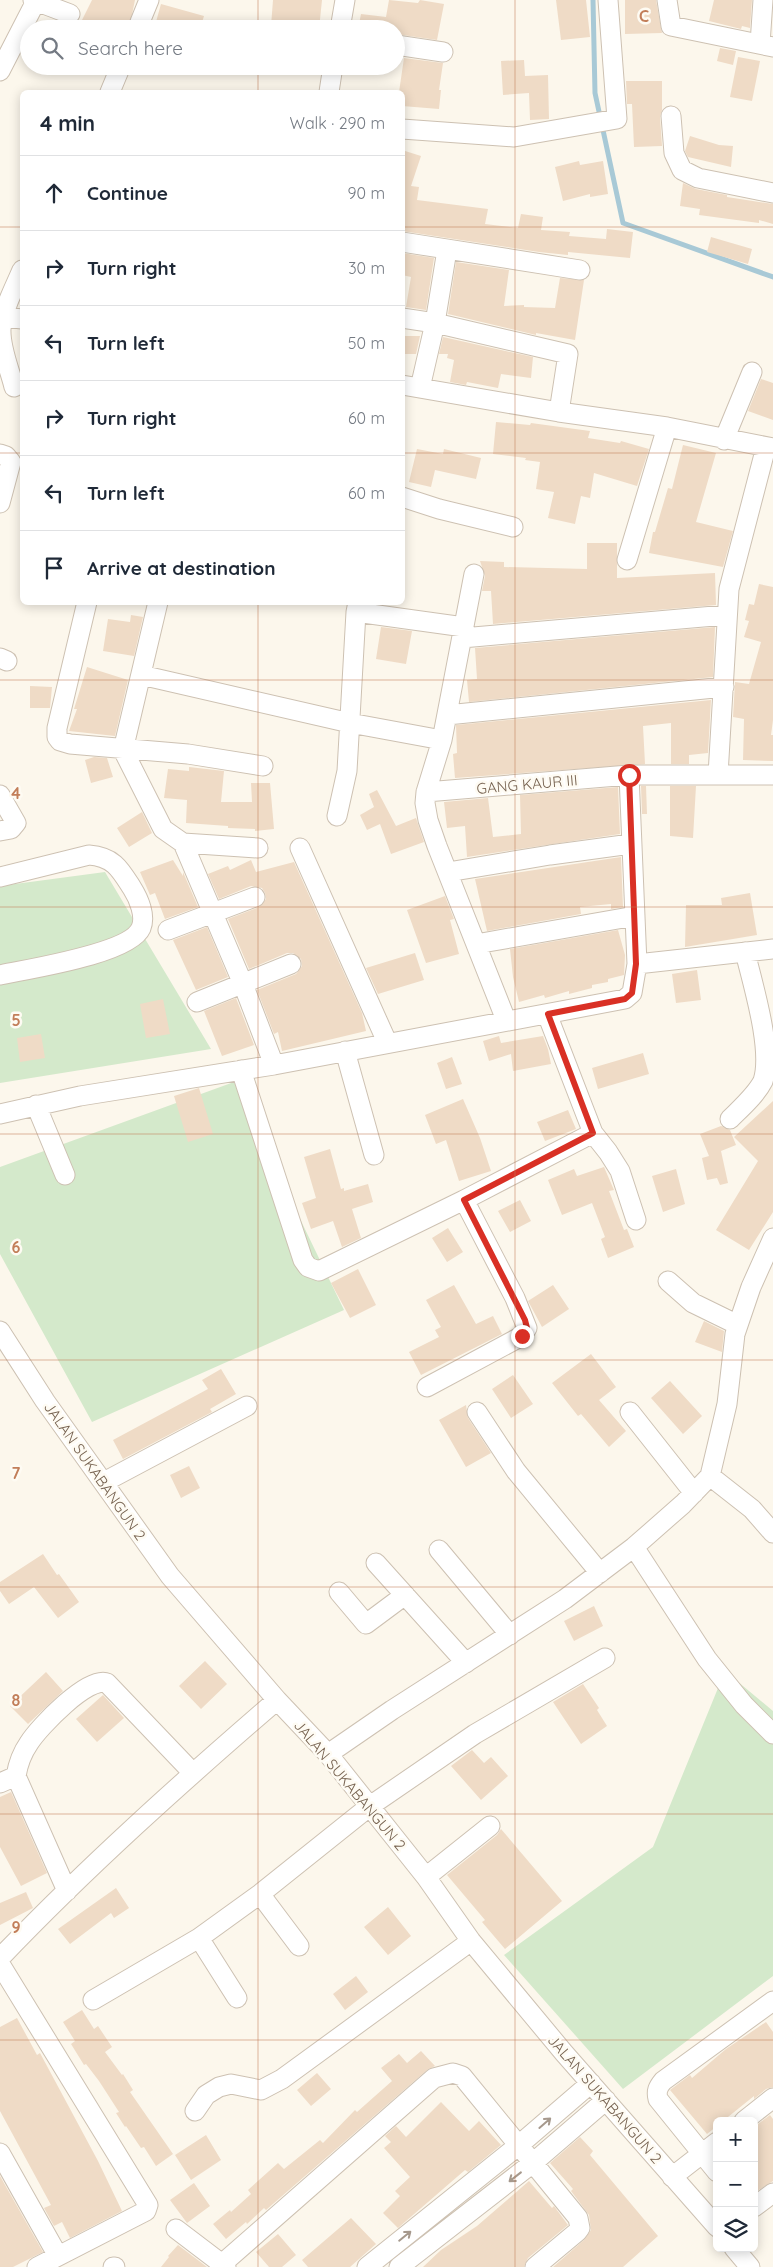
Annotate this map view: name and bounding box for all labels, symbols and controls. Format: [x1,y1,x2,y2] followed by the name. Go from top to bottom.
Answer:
[639,6,649,26] text: C
[20,20,405,75] search box
[38,34,66,62] icon: search
[78,36,183,60] text: Search here
[40,110,95,136] text: 4 min
[290,113,385,133] text: Walk · 290 m
[40,179,68,207] icon: ahead
[87,181,168,205] text: Continue
[348,183,385,203] text: 90 m
[40,254,68,282] icon: right
[87,256,176,280] text: Turn right
[348,258,385,278] text: 30 m
[40,329,68,357] icon: left
[87,331,165,355] text: Turn left
[348,333,385,353] text: 50 m
[40,404,68,432] icon: right
[87,406,176,430] text: Turn right
[348,408,385,428] text: 60 m
[40,479,68,507] icon: left
[87,481,165,505] text: Turn left
[348,483,385,503] text: 60 m
[40,554,68,582] icon: arrive
[87,556,276,580] text: Arrive at destination
[618,764,641,787] route start
[476,770,578,798] street label: GANG KAUR III
[11,783,21,803] text: 4
[11,1010,21,1030] text: 5
[12,1237,21,1257] text: 6
[511,1325,534,1348] route end
[40,1398,150,1544] street label: JALAN SUKABANGUN 2
[12,1463,21,1483] text: 7
[12,1690,21,1710] text: 8
[290,1716,410,1854] street label: JALAN SUKABANGUN 2
[11,1917,21,1937] text: 9
[544,2031,666,2167] street label: JALAN SUKABANGUN 2
[538,2117,551,2129] one-way arrow
[713,2117,758,2252] map controls
[713,2117,758,2162] button: +
[713,2162,758,2207] button: −
[509,2171,522,2182] one-way arrow
[713,2207,758,2252] button: layers
[398,2231,411,2242] one-way arrow

